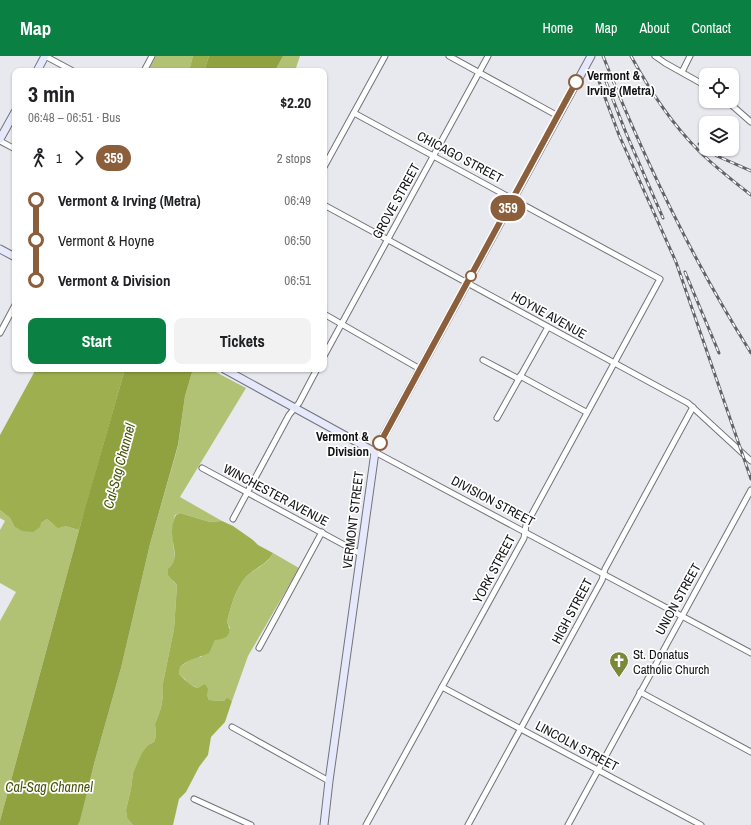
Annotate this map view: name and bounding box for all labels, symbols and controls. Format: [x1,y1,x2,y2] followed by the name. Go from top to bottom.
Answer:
[20,15,51,41] text: Map
[542,19,573,37] text: Home
[595,19,617,37] text: Map
[639,19,669,37] text: About
[691,19,731,37] text: Contact
[587,67,655,99] place label: Vermont & Irving (Metra)
[699,68,739,156] map controls
[699,68,739,108] button: locate
[568,74,584,90] marker: Vermont & Irving (Metra)
[28,79,75,109] text: 3 min
[280,92,311,113] text: $2.20
[28,109,120,126] text: 06:48 – 06:51 · Bus
[699,116,739,156] button: layers
[414,127,506,187] street label: CHICAGO STREET
[28,147,50,169] icon: walk
[68,147,90,169] icon: forward
[104,149,123,167] text: 359
[56,150,62,167] text: 1
[277,150,311,167] text: 2 stops
[368,160,424,242] street label: GROVE STREET
[58,190,201,211] text: Vermont & Irving (Metra)
[284,192,311,209] text: 06:49
[485,195,531,221] line badge: 359
[498,199,518,217] text: 359
[58,230,154,251] text: Vermont & Hoyne
[284,232,311,249] text: 06:50
[58,270,171,291] text: Vermont & Division
[465,270,477,282] unlabelled marker
[284,272,311,289] text: 06:51
[508,287,590,343] street label: HOYNE AVENUE
[28,318,166,364] button: Start
[174,318,311,364] button: Tickets
[99,421,139,511] water label: Cal-Sag Channel
[316,428,369,460] place label: Vermont & Division
[372,435,388,451] marker: Vermont & Division
[220,460,332,530] street label: WINCHESTER AVENUE
[339,470,367,570] street label: VERMONT STREET
[448,472,538,530] street label: DIVISION STREET
[469,531,519,606] street label: YORK STREET
[651,560,705,638] street label: UNION STREET
[548,575,597,647] street label: HIGH STREET
[633,646,709,678] place label: St. Donatus Catholic Church
[608,650,630,678] church icon: St. Donatus Catholic Church
[533,717,622,775] street label: LINCOLN STREET
[5,778,93,796] water label: Cal-Sag Channel

